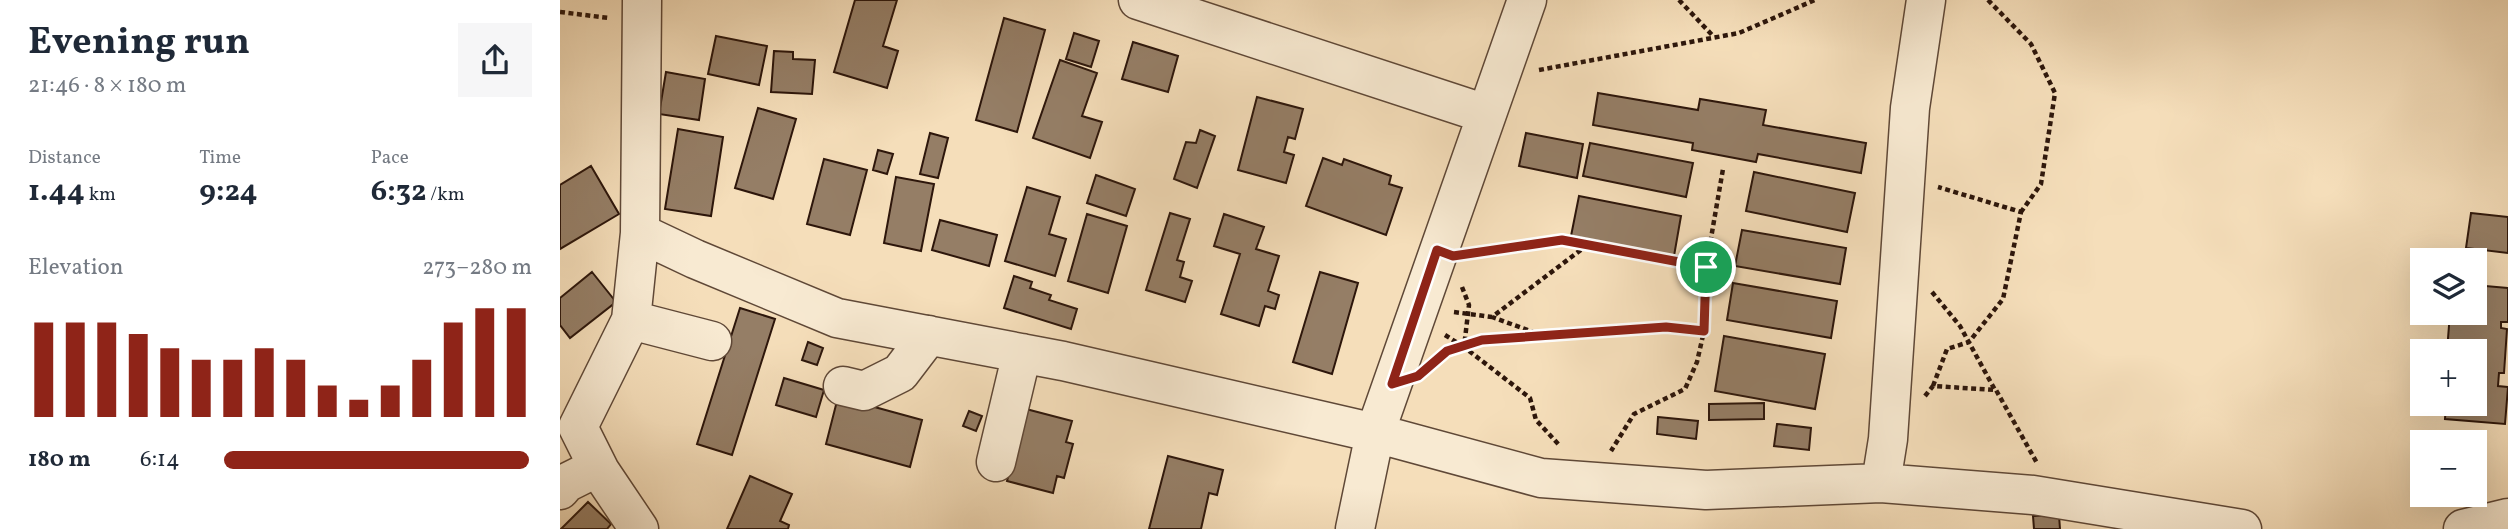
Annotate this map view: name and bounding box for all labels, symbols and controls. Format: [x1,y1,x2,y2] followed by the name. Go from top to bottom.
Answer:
[28,17,250,70] text: Evening run
[458,23,532,97] button: share
[28,70,186,102] text: 21:46 · 8 × 180 m
[28,145,101,171] text: Distance
[199,145,241,171] text: Time
[371,145,409,171] text: Pace
[28,171,85,213] text: 1.44
[199,171,258,213] text: 9:24
[371,171,427,213] text: 6:32
[85,182,116,208] text: km
[427,182,464,208] text: /km
[1676,237,1736,297] pin
[1687,248,1725,286] icon: arrive
[2410,248,2487,507] map controls
[2410,248,2487,325] button: layers
[28,252,124,284] text: Elevation
[422,252,532,284] text: 273–280 m
[2410,339,2487,416] button: +
[2410,430,2487,507] button: −
[28,444,91,476] text: 180 m
[140,444,180,476] text: 6:14

